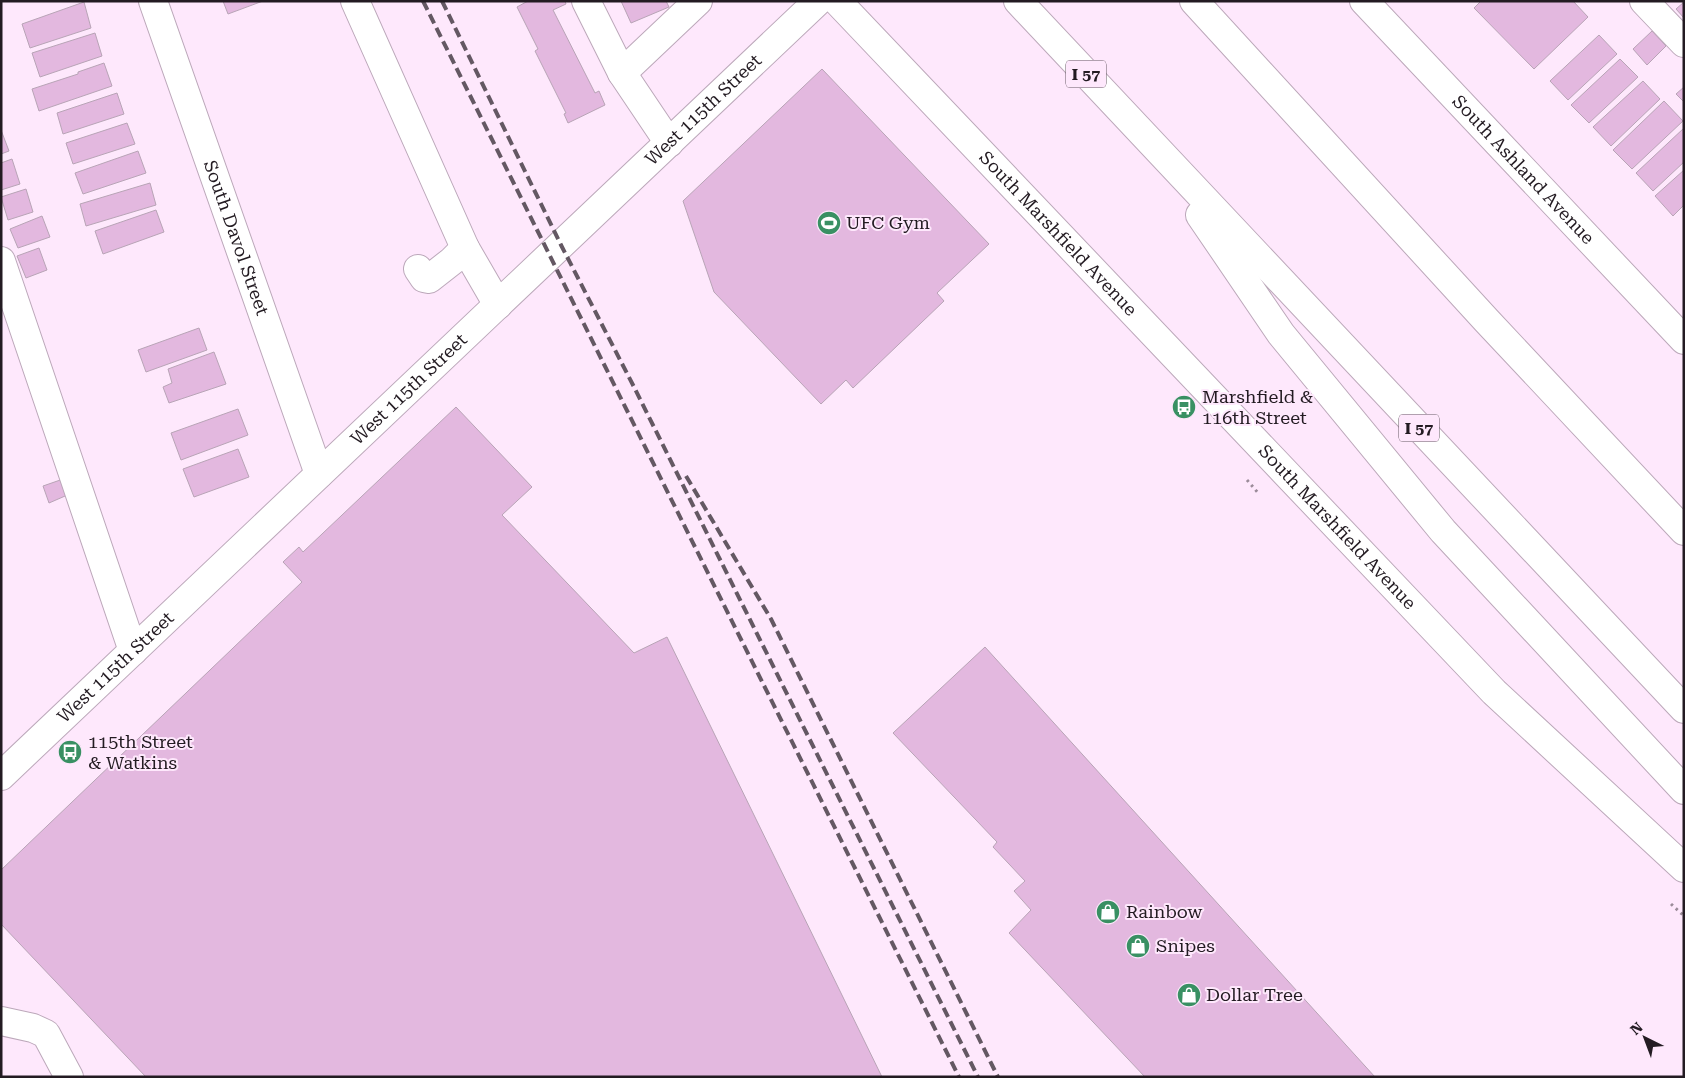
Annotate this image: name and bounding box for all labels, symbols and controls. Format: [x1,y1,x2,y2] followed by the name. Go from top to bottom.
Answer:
[641,49,766,169] street label: West 115th Street
[1066,61,1106,88] road number: I 57
[1448,91,1599,248] street label: South Ashland Avenue
[975,147,1142,320] street label: South Marshfield Avenue
[200,157,274,318] street label: South Davol Street
[816,210,842,236] sports icon: UFC Gym
[846,212,930,233] place label: UFC Gym
[346,329,471,449] street label: West 115th Street
[1202,386,1313,428] place label: Marshfield & 116th Street
[1171,394,1197,420] bus stop icon: Marshfield & 116th Street
[1399,414,1439,442] road number: I 57
[1255,440,1421,614] street label: South Marshfield Avenue
[53,607,178,727] street label: West 115th Street
[88,731,193,773] place label: 115th Street & Watkins
[57,739,83,765] bus stop icon: 115th Street & Watkins
[1095,899,1121,925] shop icon: Rainbow
[1126,901,1202,922] place label: Rainbow
[1125,933,1151,959] shop icon: Snipes
[1156,935,1215,956] place label: Snipes
[1176,982,1202,1008] shop icon: Dollar Tree
[1206,984,1303,1005] place label: Dollar Tree
[1620,1013,1670,1063] north arrow
[1627,1019,1646,1038] text: N

